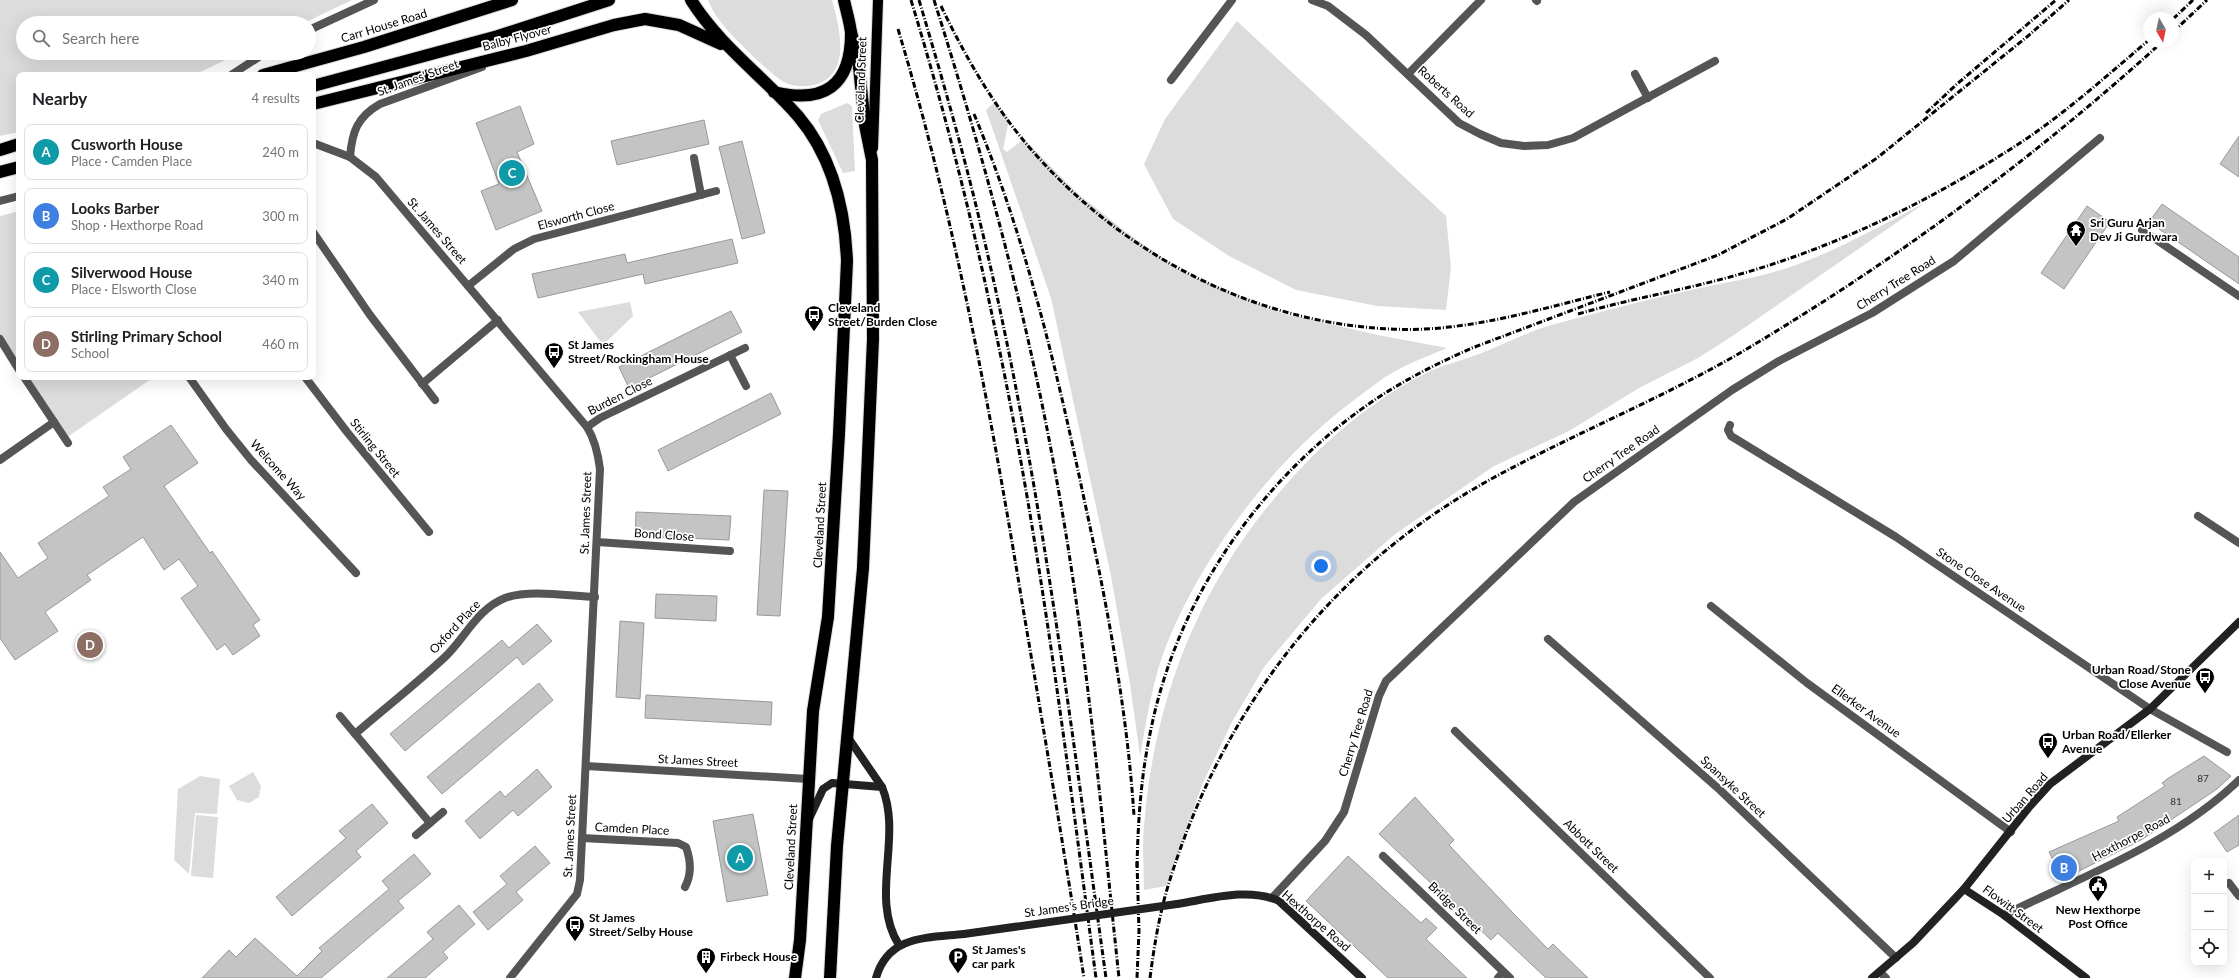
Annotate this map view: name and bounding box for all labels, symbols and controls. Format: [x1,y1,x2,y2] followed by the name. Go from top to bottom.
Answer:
[339,5,429,46] street label: Carr House Road
[2143,12,2179,48] north arrow
[16,16,316,60] search box
[481,21,554,54] street label: Balby Flyover
[30,27,52,49] icon: search
[62,29,139,47] text: Search here
[851,36,870,123] street label: Cleveland Street
[375,56,461,99] street label: St. James' Street
[1415,62,1478,121] street label: Roberts Road
[32,88,87,109] text: Nearby
[252,90,300,106] text: 4 results
[71,135,183,153] text: Cusworth House
[41,144,51,160] text: A
[262,144,299,160] text: 240 m
[71,153,192,169] text: Place · Camden Place
[499,158,525,188] pin: C
[405,194,471,267] street label: St. James Street
[536,198,616,233] street label: Elsworth Close
[71,199,159,217] text: Looks Barber
[42,208,50,224] text: B
[262,208,299,224] text: 300 m
[2090,215,2178,244] place label: Sri Guru Arjan Dev Ji Gurdwara
[71,217,203,233] text: Shop · Hexthorpe Road
[2065,219,2087,247] temple icon: Sri Guru Arjan Dev Ji Gurdwara
[1853,252,1938,313] street label: Cherry Tree Road
[71,263,192,281] text: Silverwood House
[42,272,50,288] text: C
[262,272,299,288] text: 340 m
[71,281,197,297] text: Place · Elsworth Close
[828,300,938,329] place label: Cleveland Street/Burden Close
[803,304,825,332] bus stop icon: Cleveland Street/Burden Close
[71,327,222,345] text: Stirling Primary School
[41,336,51,352] text: D
[262,336,299,352] text: 460 m
[568,337,709,366] place label: St James Street/Rockingham House
[543,341,565,369] bus stop icon: St James Street/Rockingham House
[71,345,109,361] text: School
[585,373,655,418] street label: Burden Close
[347,415,404,481] street label: Stirling Street
[1579,421,1662,486] street label: Cherry Tree Road
[247,436,310,504] street label: Welcome Way
[577,471,594,555] street label: St. James Street
[810,481,829,568] street label: Cleveland Street
[634,525,695,544] street label: Bond Close
[1934,544,2029,615] street label: Stone Close Avenue
[1311,556,1331,576] your location
[426,597,483,657] street label: Oxford Place
[77,630,103,660] pin: D
[2092,662,2192,691] place label: Urban Road/Stone Close Avenue
[2194,666,2216,694] bus stop icon: Urban Road/Stone Close Avenue
[1829,680,1904,741] street label: Ellerker Avenue
[1335,687,1376,778] street label: Cherry Tree Road
[2061,727,2172,756] place label: Urban Road/Ellerker Avenue
[2037,731,2059,759] bus stop icon: Urban Road/Ellerker Avenue
[658,751,739,770] street label: St James Street
[1698,753,1770,821] street label: Spansyke Street
[1999,769,2051,826] street label: Urban Road
[2197,772,2209,784] house number: 87
[560,793,579,878] street label: St. James Street
[2170,795,2182,807] house number: 81
[781,803,800,890] street label: Cleveland Street
[2089,811,2172,864] street label: Hexthorpe Road
[1561,816,1623,876] street label: Abbott Street
[594,819,670,838] street label: Camden Place
[727,843,753,873] pin: A
[2051,853,2077,883] pin: B
[2191,858,2227,966] map controls
[2191,858,2227,894] button: +
[2087,874,2109,902] public building icon: New Hexthorpe Post Office
[1425,878,1486,937] street label: Bridge Street
[1980,882,2047,936] street label: Flowitt Street
[1279,887,1354,955] street label: Hexthorpe Road
[1023,893,1115,920] street label: St James's Bridge
[2191,894,2227,930] button: −
[2055,902,2141,931] place label: New Hexthorpe Post Office
[589,910,693,939] place label: St James Street/Selby House
[564,914,586,942] bus stop icon: St James Street/Selby House
[2191,930,2227,966] button: locate
[972,942,1026,971] place label: St James's car park
[695,946,717,974] building icon: Firbeck House
[947,946,969,974] parking icon: St James's car park
[720,949,798,964] place label: Firbeck House

